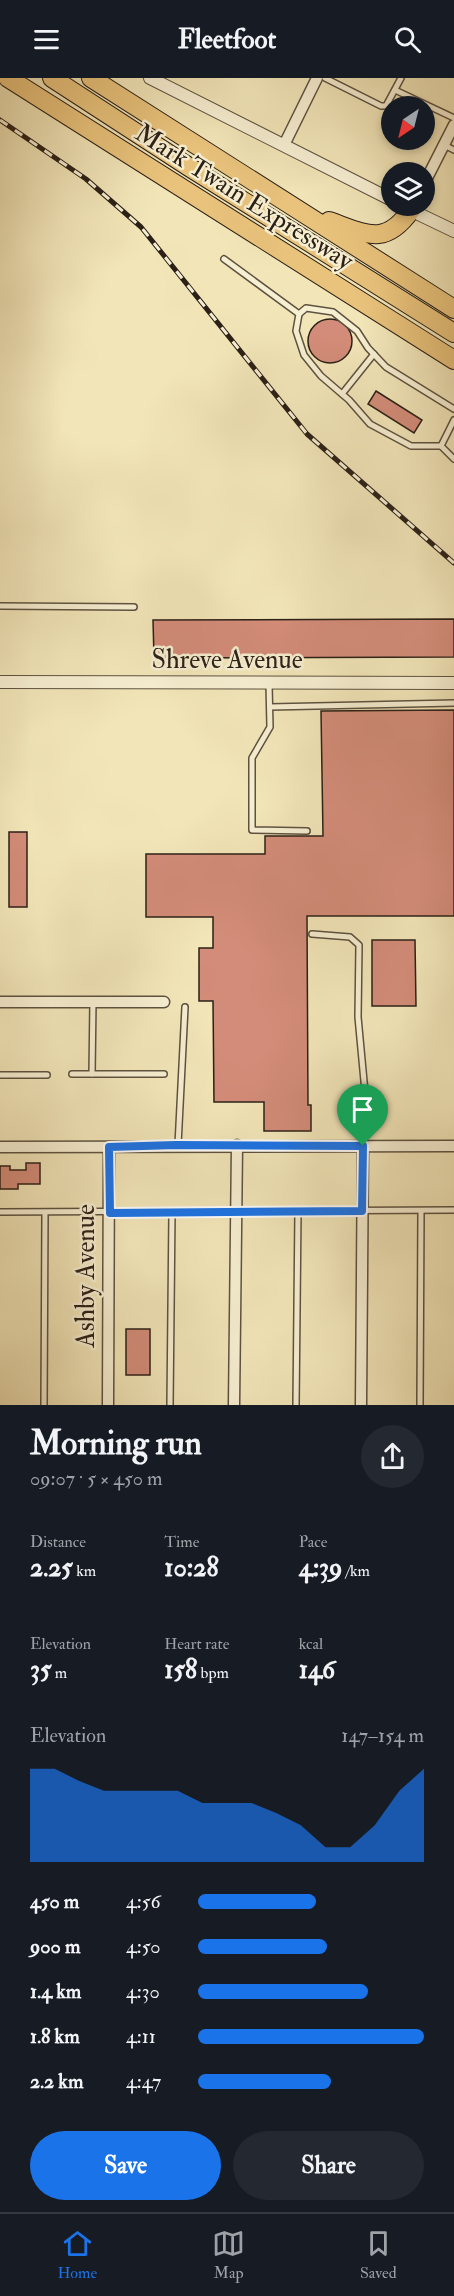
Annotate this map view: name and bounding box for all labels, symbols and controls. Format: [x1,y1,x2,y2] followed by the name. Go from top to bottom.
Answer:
[30,23,63,56] icon: menu
[178,23,276,56] text: Fleetfoot
[391,23,424,56] icon: search
[381,96,435,150] north arrow
[381,96,435,216] map controls
[128,117,360,278] street label: Mark Twain Expressway
[381,162,435,216] button: layers
[151,644,303,676] street label: Shreve Avenue
[337,1084,388,1146] pin
[346,1093,379,1126] icon: arrive
[70,1204,102,1349] street label: Ashby Avenue
[30,1423,202,1464] text: Morning run
[361,1425,424,1488] button: share
[30,1466,163,1491] text: 09:07 · 5 × 450 m
[30,1532,86,1552] text: Distance
[164,1532,199,1552] text: Time
[299,1532,327,1552] text: Pace
[30,1552,73,1584] text: 2.25
[164,1552,219,1584] text: 10:28
[299,1552,342,1584] text: 4:39
[73,1561,96,1581] text: km
[342,1561,370,1581] text: /km
[30,1634,91,1654] text: Elevation
[164,1634,229,1654] text: Heart rate
[299,1634,323,1654] text: kcal
[30,1654,51,1686] text: 35
[164,1654,197,1686] text: 158
[299,1654,335,1686] text: 146
[51,1663,67,1683] text: m
[197,1663,229,1683] text: bpm
[30,1723,106,1748] text: Elevation
[341,1723,424,1748] text: 147–154 m
[30,1889,79,1914] text: 450 m
[126,1889,161,1914] text: 4:56
[30,1934,80,1959] text: 900 m
[126,1934,161,1959] text: 4:50
[30,1979,81,2004] text: 1.4 km
[126,1979,160,2004] text: 4:30
[30,2024,80,2049] text: 1.8 km
[126,2024,156,2049] text: 4:11
[30,2069,83,2094] text: 2.2 km
[126,2069,161,2094] text: 4:47
[30,2131,221,2200] button: Save
[233,2131,424,2200] button: Share
[57,2227,97,2283] tab: Home
[212,2227,245,2283] tab: Map
[360,2227,397,2283] tab: Saved

